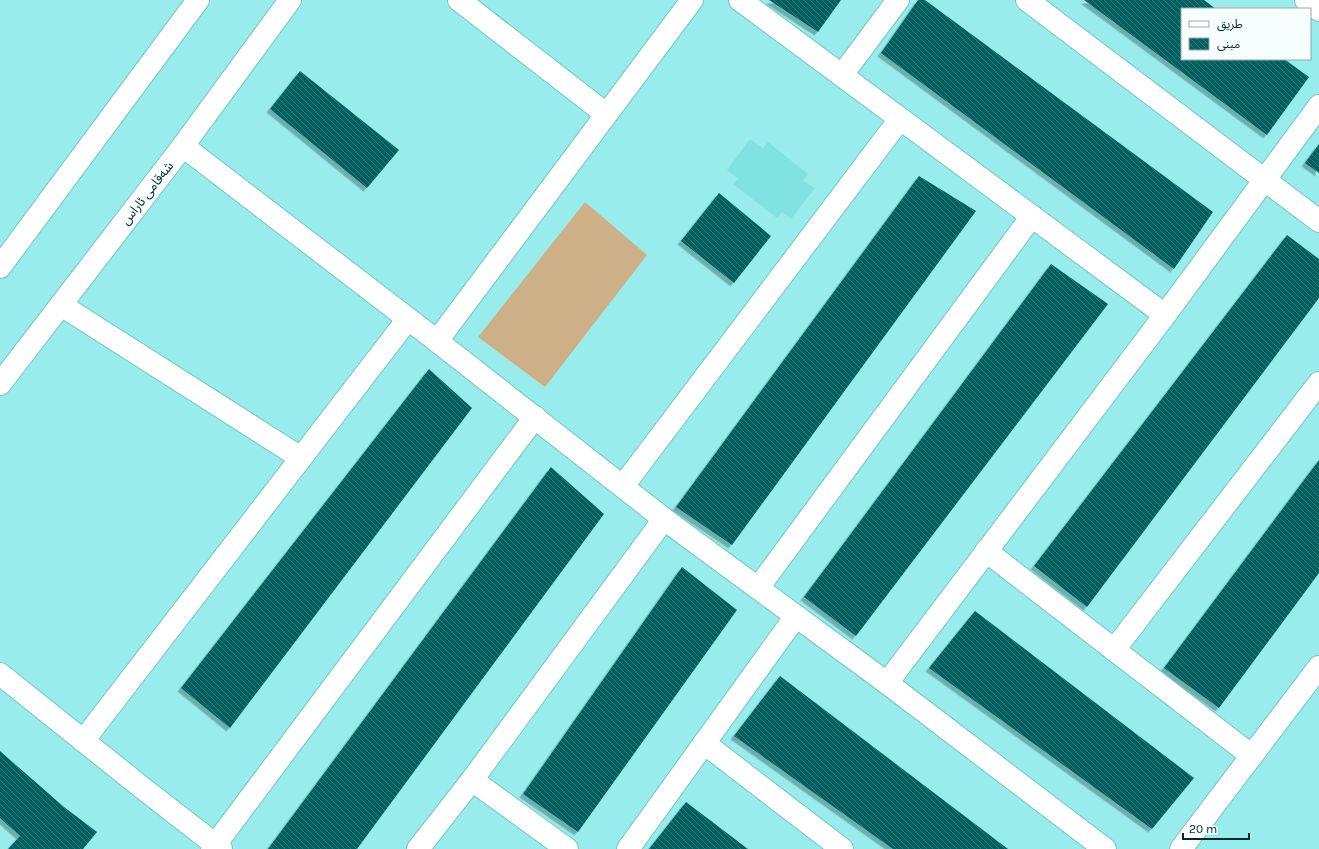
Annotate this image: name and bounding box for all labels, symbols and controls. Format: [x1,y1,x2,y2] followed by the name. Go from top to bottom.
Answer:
[1181,8,1311,60] legend
[1217,17,1243,32] text: طريق
[1217,37,1240,51] text: مبنى
[118,158,177,228] street label: شەقامی ئاراس
[1183,815,1249,841] scale bar
[1189,822,1217,836] text: 20 m

